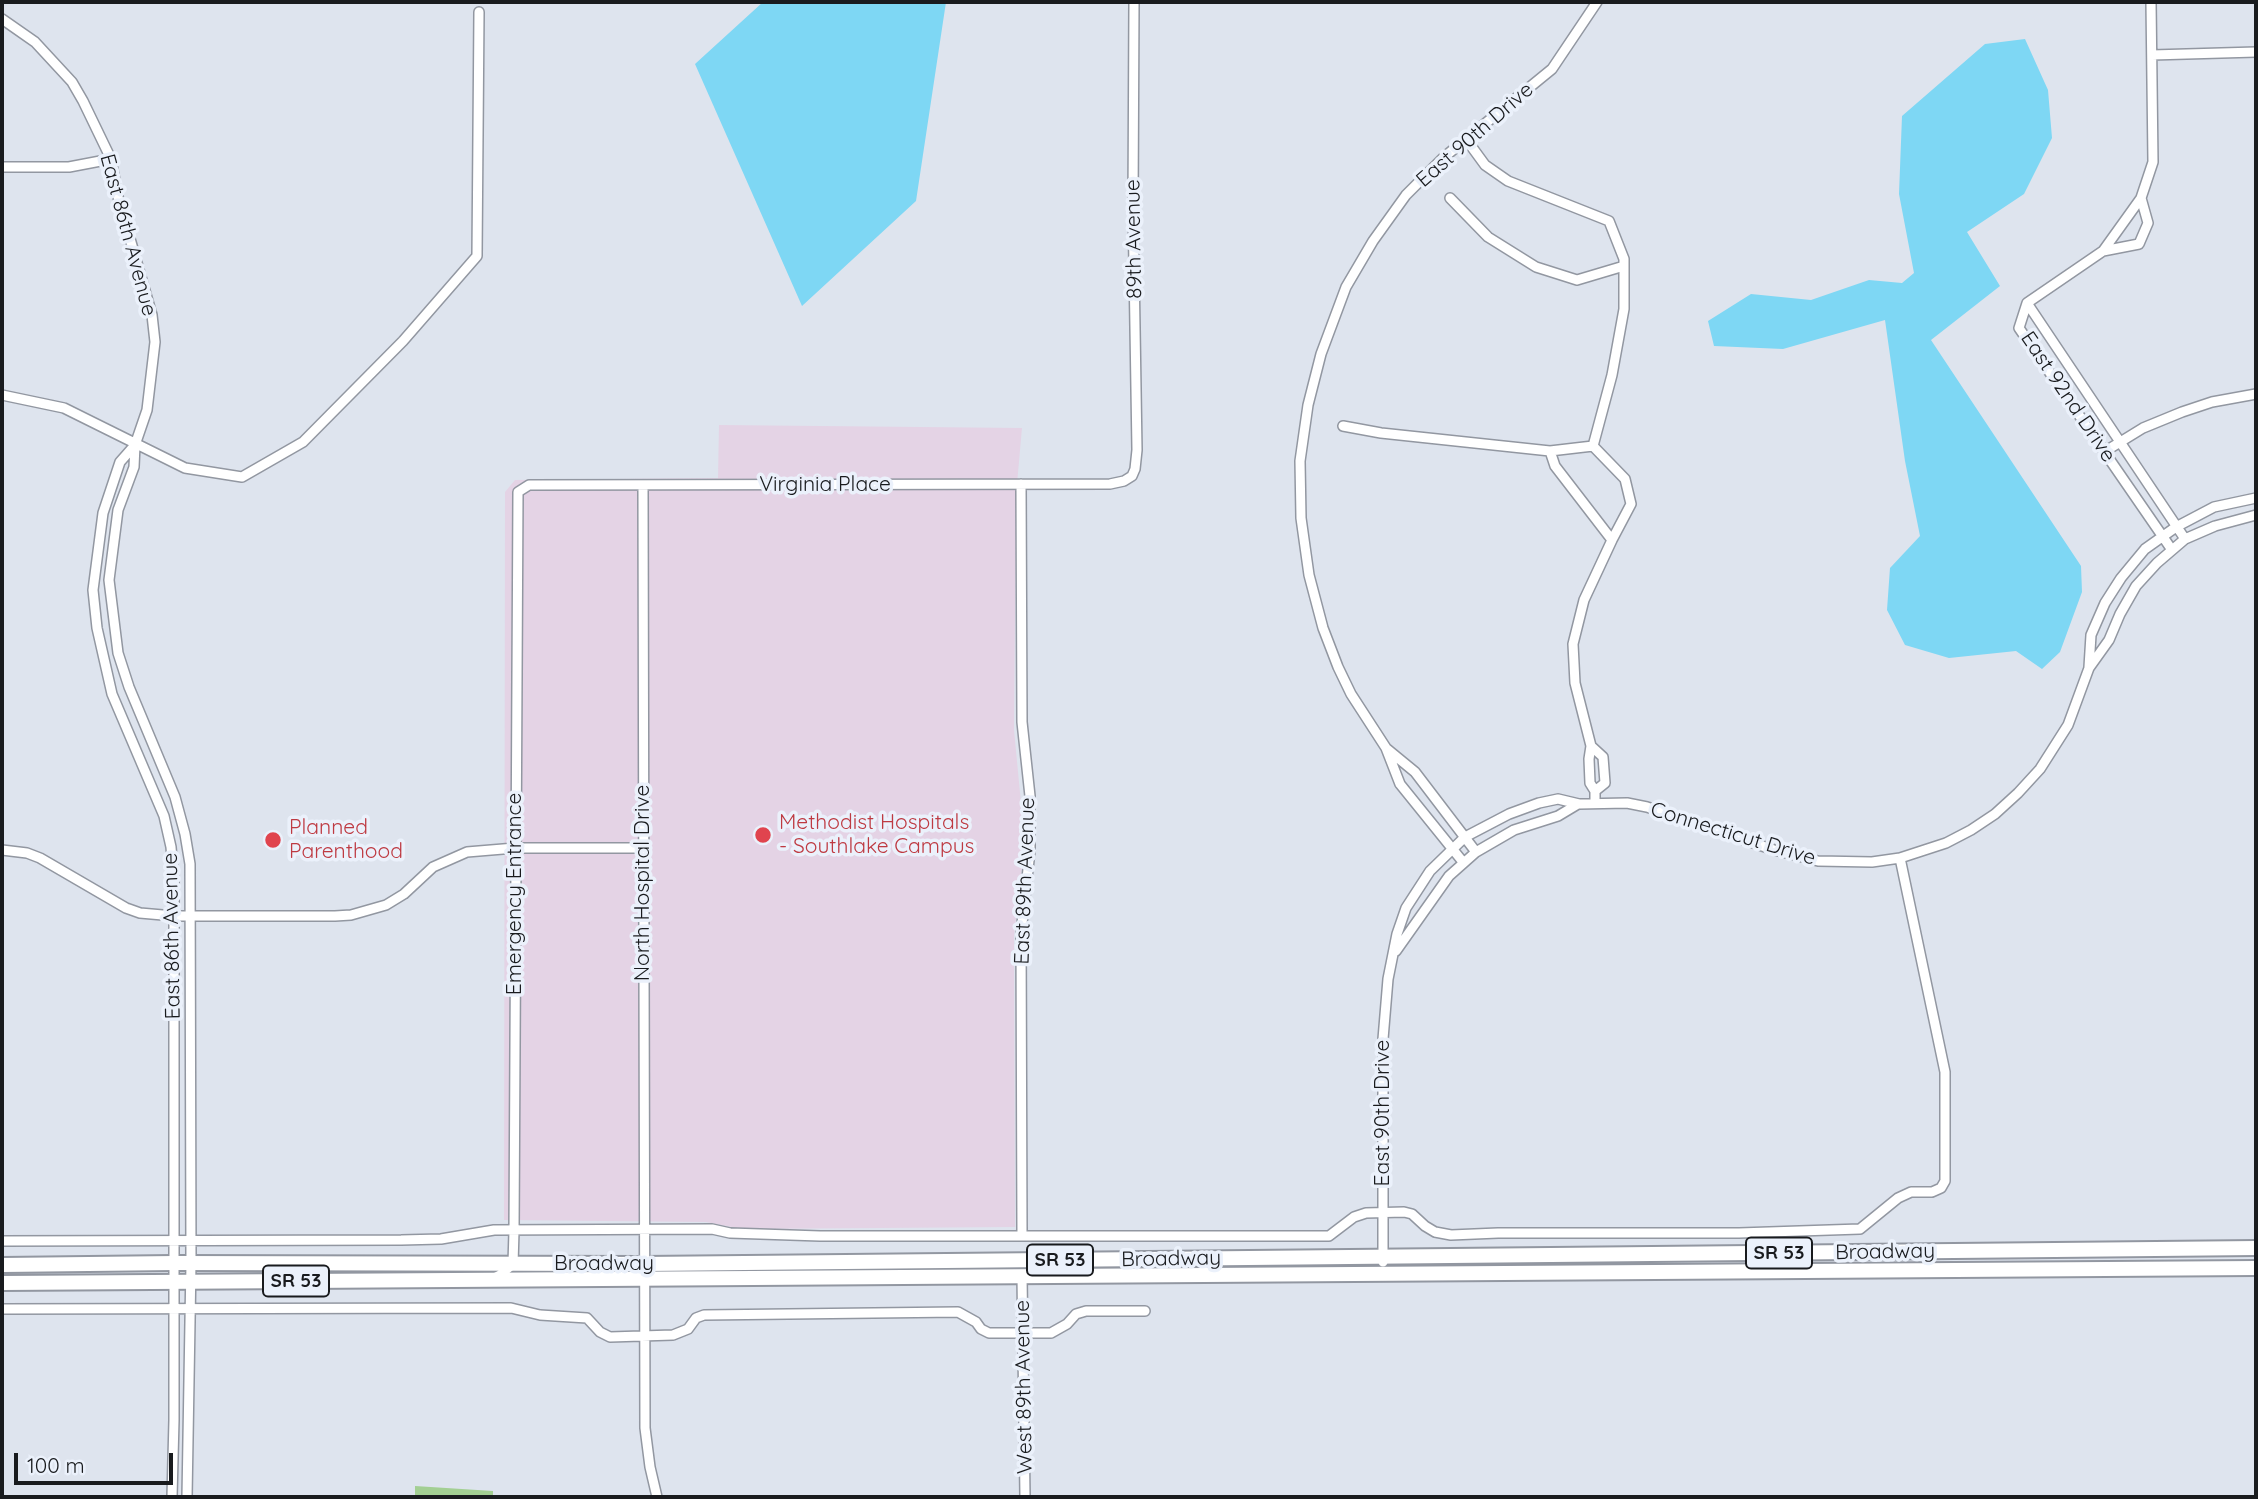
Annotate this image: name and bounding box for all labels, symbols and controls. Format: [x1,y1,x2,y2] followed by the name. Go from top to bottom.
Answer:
[1411,77,1539,193] street label: East 90th Drive
[94,151,162,319] street label: East 86th Avenue
[1120,179,1148,299] street label: 89th Avenue
[2015,327,2121,467] street label: East 92nd Drive
[759,472,891,498] street label: Virginia Place
[630,785,656,981] street label: North Hospital Drive
[502,793,528,995] street label: Emergency Entrance
[1009,797,1041,965] street label: East 89th Avenue
[1647,797,1819,871] street label: Connecticut Drive
[779,810,974,860] place label: Methodist Hospitals - Southlake Campus
[289,815,403,865] place label: Planned Parenthood
[753,825,773,845] marker: Methodist Hospitals - Southlake Campus
[263,830,283,850] marker: Planned Parenthood
[158,852,186,1020] street label: East 86th Avenue
[1370,1040,1396,1186] street label: East 90th Drive
[1746,1238,1812,1268] road number: SR 53
[1835,1239,1935,1265] street label: Broadway
[1027,1244,1093,1276] road number: SR 53
[1121,1246,1221,1272] street label: Broadway
[554,1251,654,1277] street label: Broadway
[263,1266,329,1296] road number: SR 53
[1010,1300,1038,1474] street label: West 89th Avenue
[18,1440,177,1484] scale bar
[27,1452,85,1478] text: 100 m

